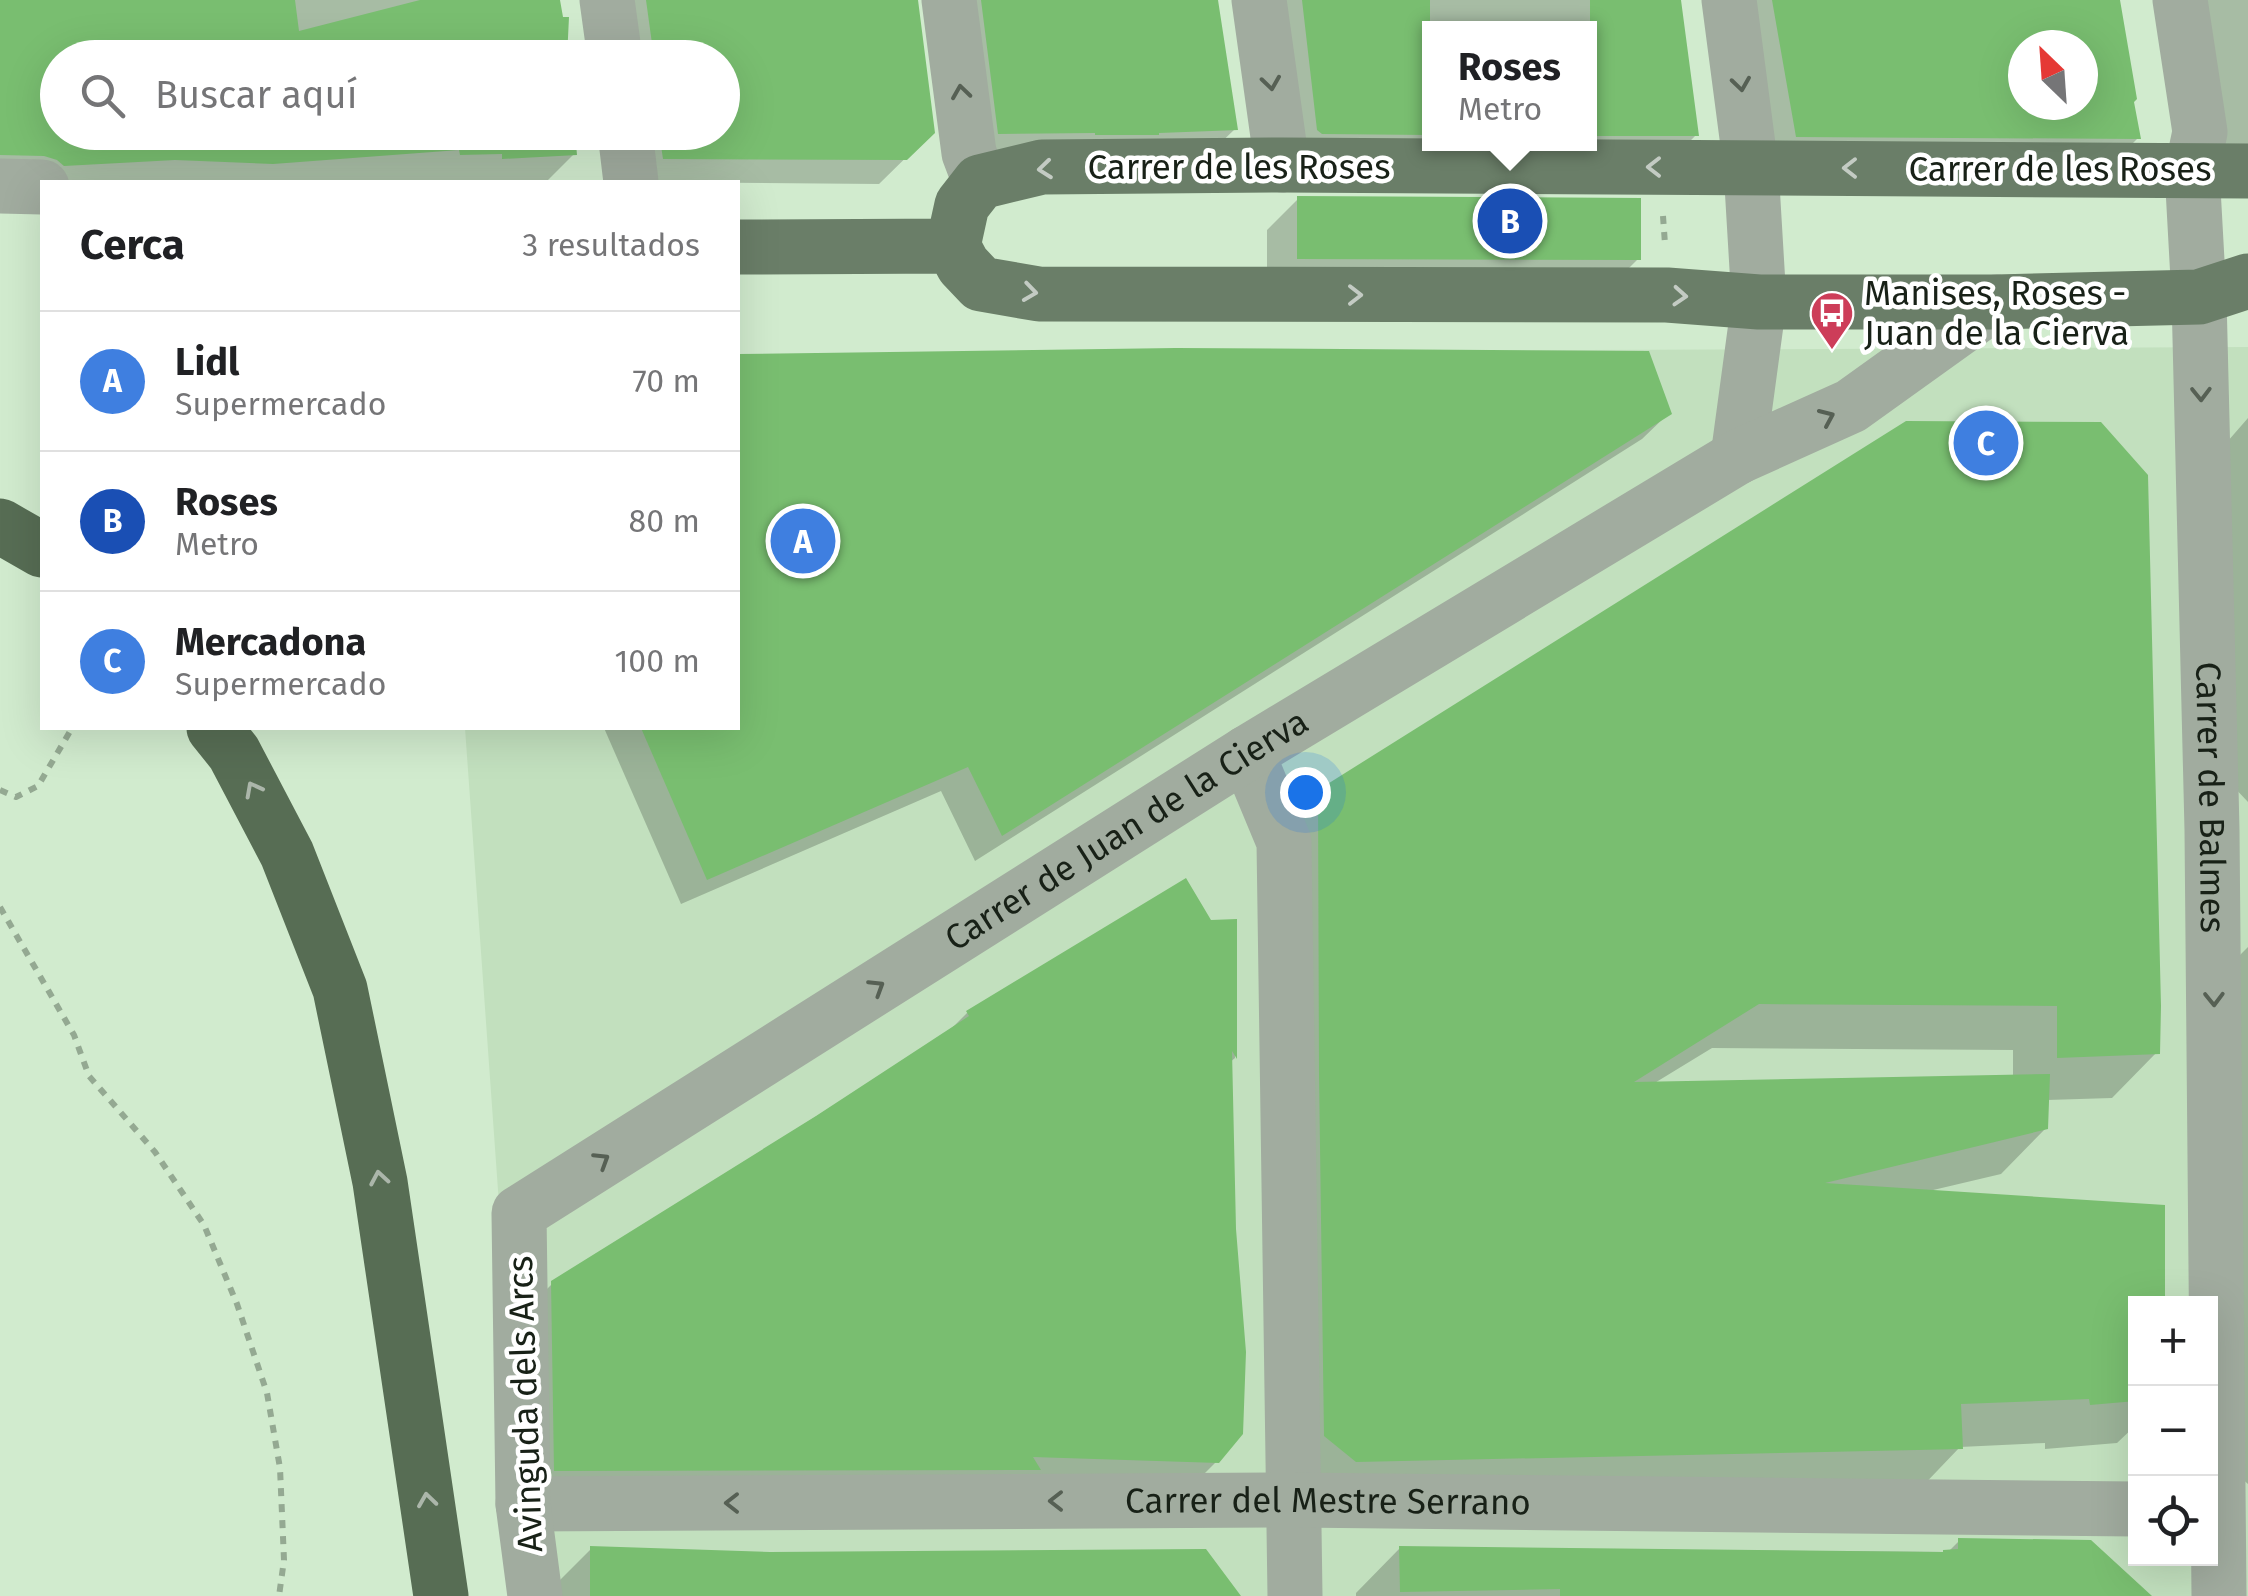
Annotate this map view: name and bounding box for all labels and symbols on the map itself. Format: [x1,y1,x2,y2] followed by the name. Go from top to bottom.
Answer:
[2008,30,2098,120] north arrow
[1259,74,1280,91] one-way arrow
[1729,75,1750,92] one-way arrow
[951,83,972,99] one-way arrow
[1087,146,1391,188] street label: Carrer de les Roses
[1908,148,2212,190] street label: Carrer de les Roses
[1645,156,1660,178] one-way arrow
[1841,157,1856,179] one-way arrow
[1036,158,1052,179] one-way arrow
[1478,184,1542,258] pin: B
[1864,272,2129,354] place label: Manises, Roses - Juan de la Cierva
[1022,281,1038,302] one-way arrow
[1348,284,1363,306] one-way arrow
[1672,285,1688,306] one-way arrow
[1809,290,1855,351] bus stop icon: Manises, Roses - Juan de la Cierva
[2191,387,2212,403] one-way arrow
[1954,406,2018,480] pin: C
[1817,409,1835,429] one-way arrow
[770,504,836,578] pin: A
[2187,661,2234,933] street label: Carrer de Balmes
[937,700,1316,960] street label: Carrer de Juan de la Cierva
[1280,767,1331,818] your location
[246,782,265,800] one-way arrow
[866,980,884,999] one-way arrow
[2203,992,2224,1008] one-way arrow
[591,1154,609,1173] one-way arrow
[369,1170,390,1186] one-way arrow
[499,1255,551,1553] street label: Avinguda dels Arcs
[1125,1479,1531,1524] street label: Carrer del Mestre Serrano
[1048,1490,1064,1512] one-way arrow
[417,1491,438,1508] one-way arrow
[723,1492,738,1514] one-way arrow

